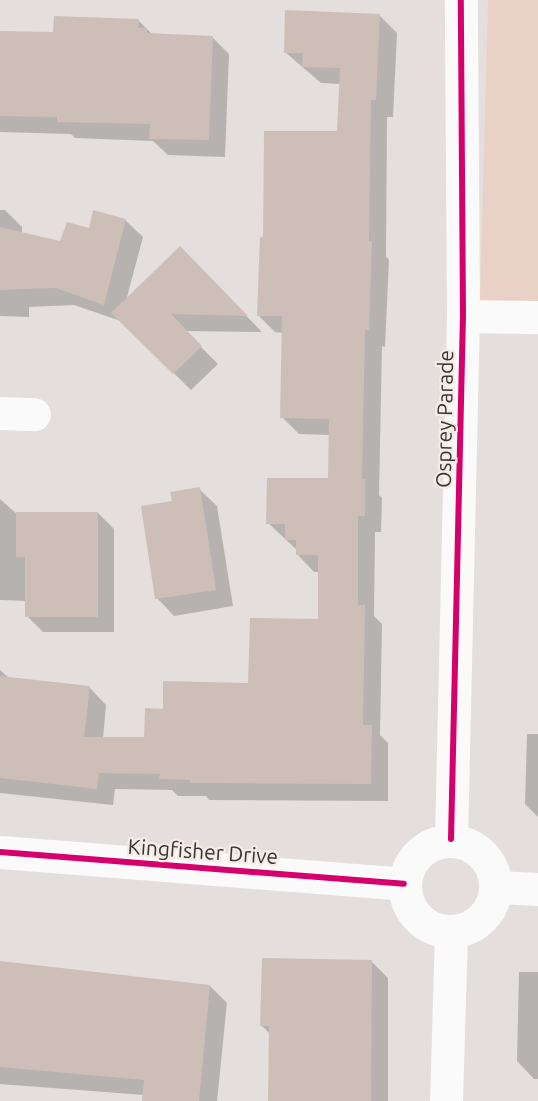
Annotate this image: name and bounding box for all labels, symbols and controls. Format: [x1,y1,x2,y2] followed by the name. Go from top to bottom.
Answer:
[430,350,458,488] street label: Osprey Parade
[127,833,279,869] street label: Kingfisher Drive

